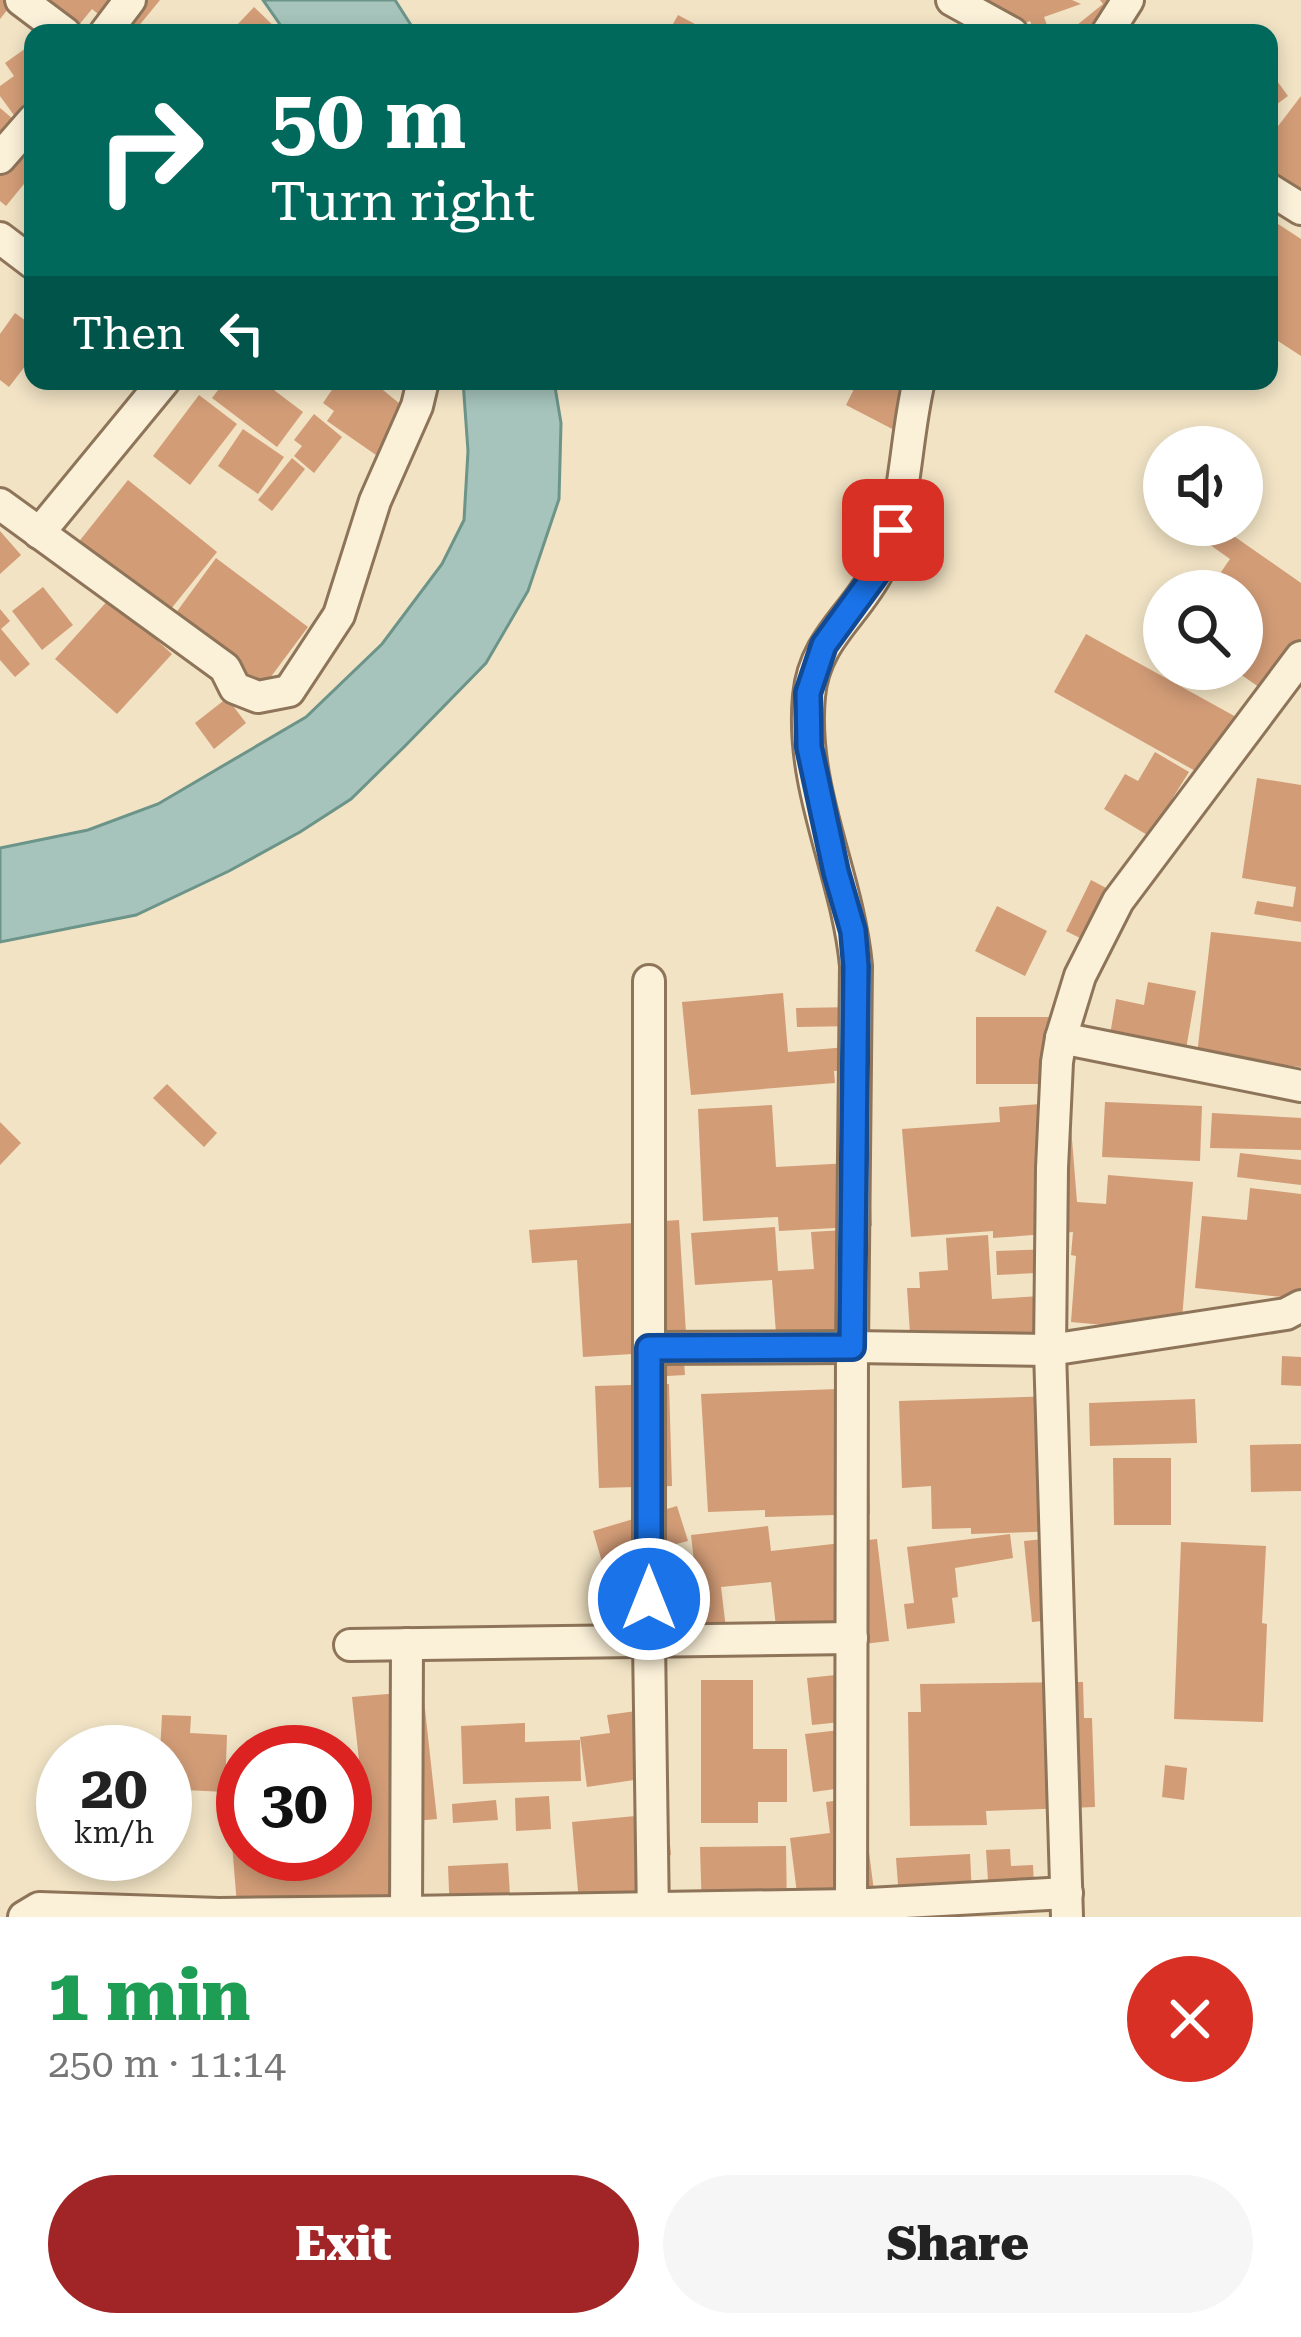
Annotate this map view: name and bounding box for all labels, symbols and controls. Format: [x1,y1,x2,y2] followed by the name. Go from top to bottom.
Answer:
[270,70,466,168] text: 50 m
[72,72,228,228] icon: right
[270,170,535,233] text: Turn right
[209,300,275,366] icon: left
[72,307,185,360] text: Then
[1143,426,1263,690] map controls
[1143,426,1263,546] button: sound
[842,479,944,581] pin
[860,497,926,563] icon: arrive
[1143,570,1263,690] button: search
[586,1536,712,1662] position arrow
[216,1725,372,1881] speed limit sign: 30
[80,1752,148,1823] text: 20
[74,1815,154,1850] text: km/h
[48,1953,250,2038] text: 1 min
[1127,1956,1253,2082] button: close
[48,2041,286,2087] text: 250 m · 11:14
[48,2175,639,2313] button: Exit
[663,2175,1253,2313] button: Share

